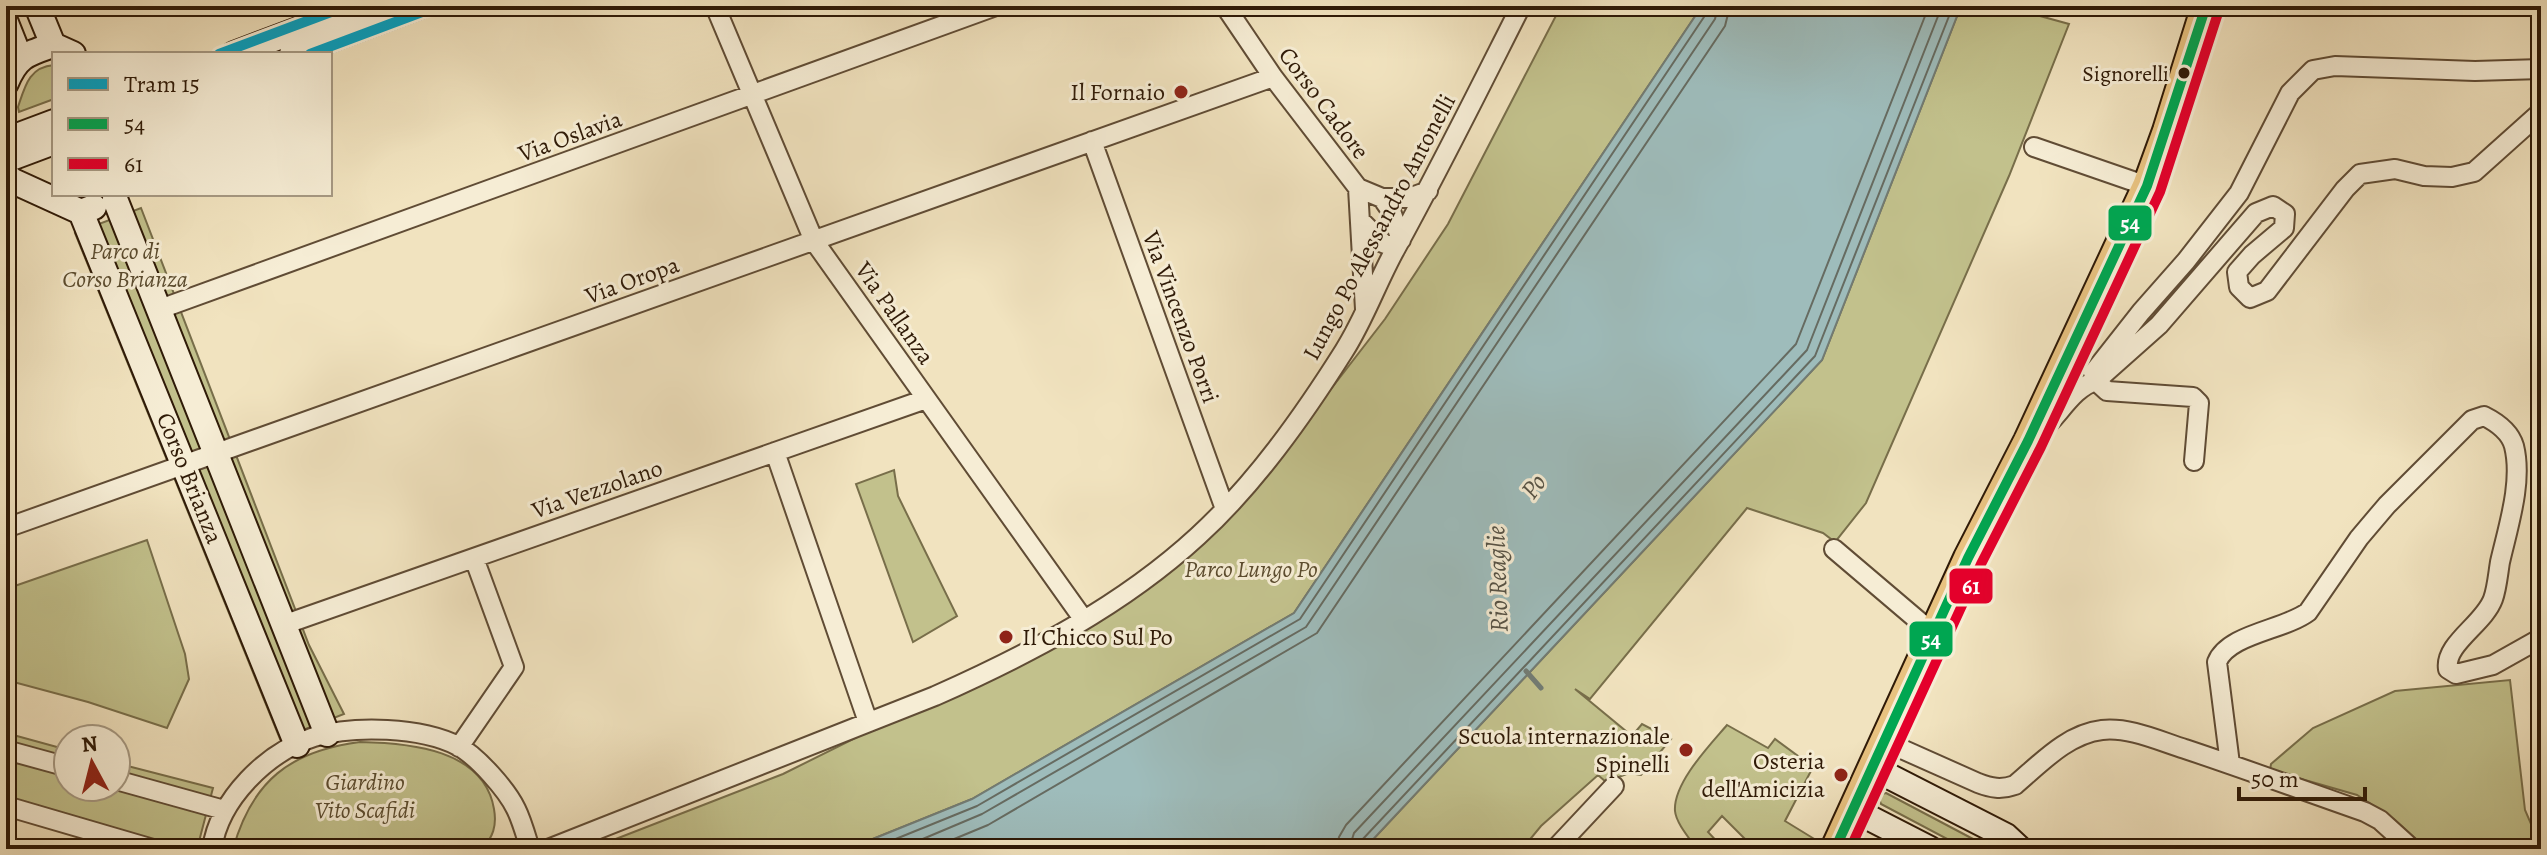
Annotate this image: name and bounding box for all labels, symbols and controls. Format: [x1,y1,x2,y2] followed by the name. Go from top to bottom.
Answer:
[1271,40,1377,166] street label: Corso Cadore
[52,52,332,196] legend
[2082,59,2169,89] place label: Signorelli
[2176,65,2192,81] marker: Signorelli
[124,68,200,100] text: Tram 15
[1070,76,1165,108] place label: Il Fornaio
[1172,83,1190,101] marker: Il Fornaio
[1295,88,1463,366] street label: Lungo Po Alessandro Antonelli
[513,102,627,170] street label: Via Oslavia
[124,108,145,140] text: 54
[124,148,143,180] text: 61
[2107,204,2153,242] line badge: 54
[2120,209,2140,239] text: 54
[1135,226,1227,407] street label: Via Vincenzo Porri
[62,235,188,295] park label: Parco di Corso Brianza
[580,248,684,312] street label: Via Oropa
[847,254,943,371] street label: Via Pallanza
[149,408,231,549] street label: Corso Brianza
[526,452,667,527] street label: Via Vezzolano
[1512,467,1554,506] water label: Po
[1478,525,1517,633] water label: Rio Reaglie
[1184,553,1318,585] park label: Parco Lungo Po
[1948,567,1994,605] line badge: 61
[1962,572,1980,602] text: 61
[1908,620,1954,658] line badge: 54
[1022,621,1173,653] place label: Il Chicco Sul Po
[1921,625,1941,655] text: 54
[997,628,1015,646] marker: Il Chicco Sul Po
[1458,720,1670,780] place label: Scuola internazionale Spinelli
[52,723,132,803] north arrow
[80,728,99,760] text: N
[1677,741,1695,759] marker: Scuola internazionale Spinelli
[1702,745,1826,805] place label: Osteria dell'Amicizia
[2239,751,2365,801] scale bar
[2251,763,2299,795] text: 50 m
[315,766,415,826] park label: Giardino Vito Scafidi
[1832,766,1850,784] marker: Osteria dell'Amicizia

